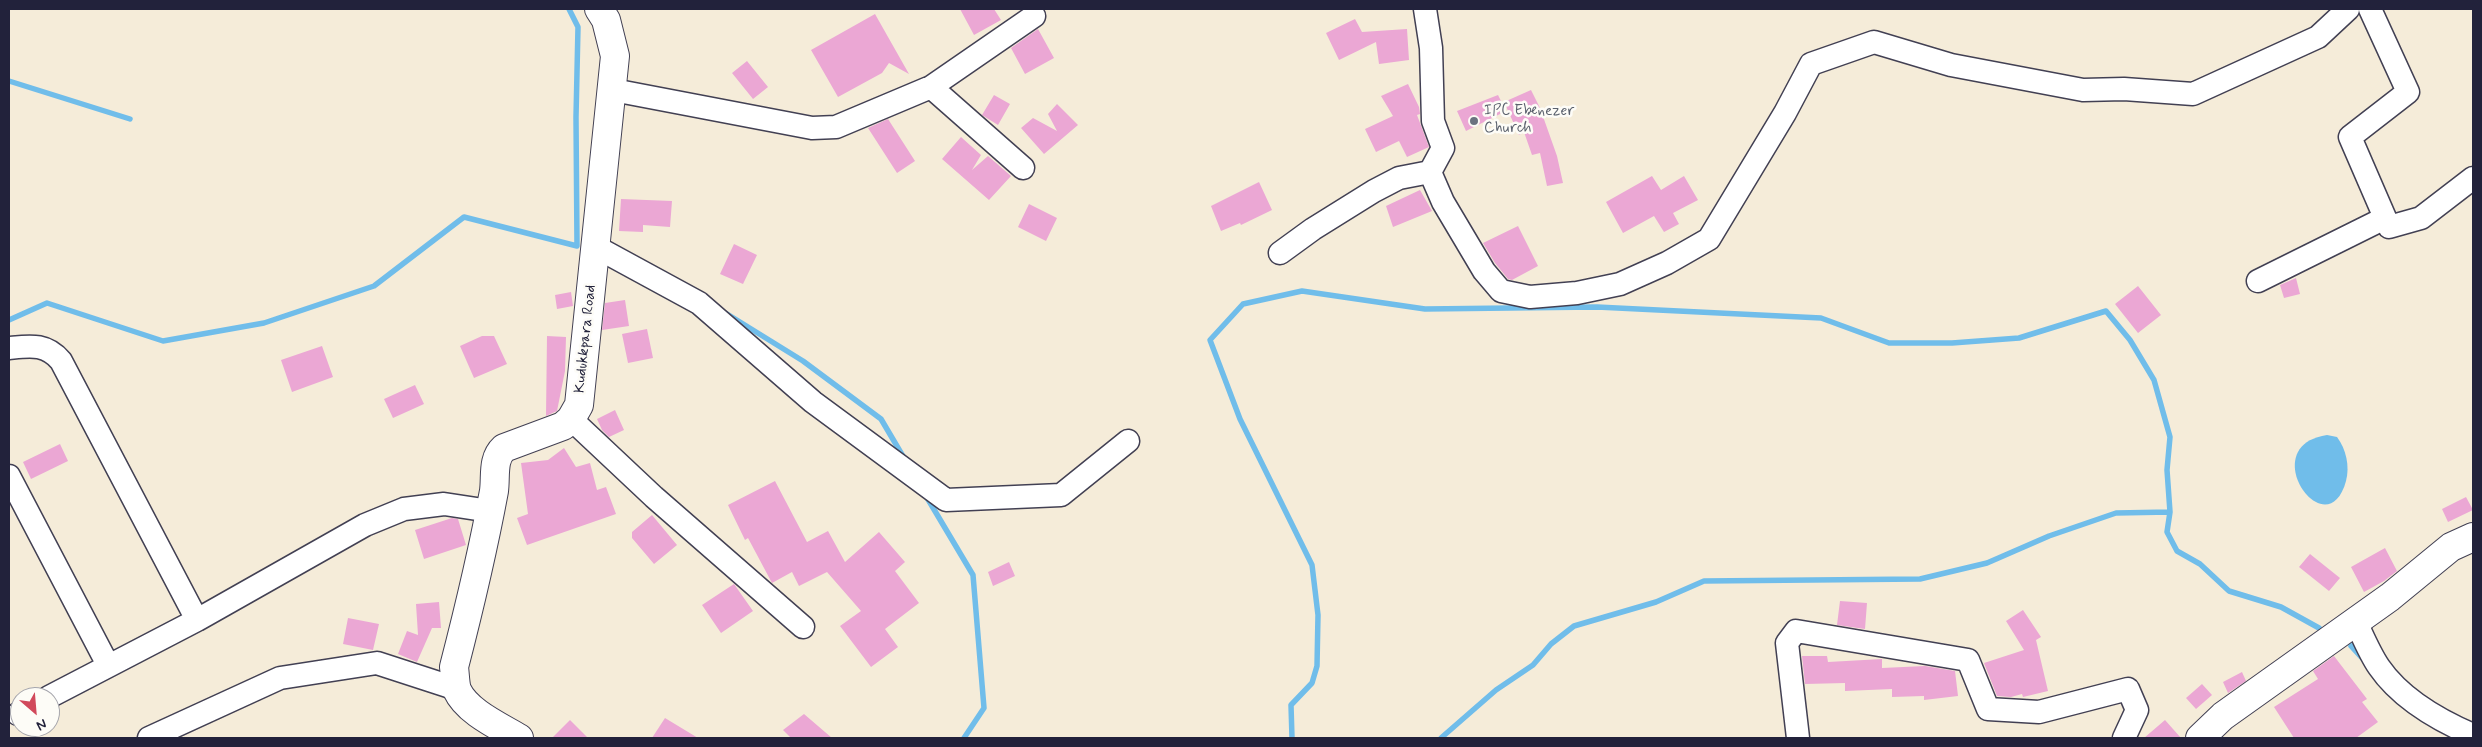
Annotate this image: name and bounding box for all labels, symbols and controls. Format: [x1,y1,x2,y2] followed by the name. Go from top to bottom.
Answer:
[1484,103,1574,138] place label: IPC Ebenezer Church
[1468,115,1480,127] marker: IPC Ebenezer Church
[571,284,601,394] street label: Kudukkpara Road
[10,687,60,737] north arrow
[33,714,50,735] text: N

